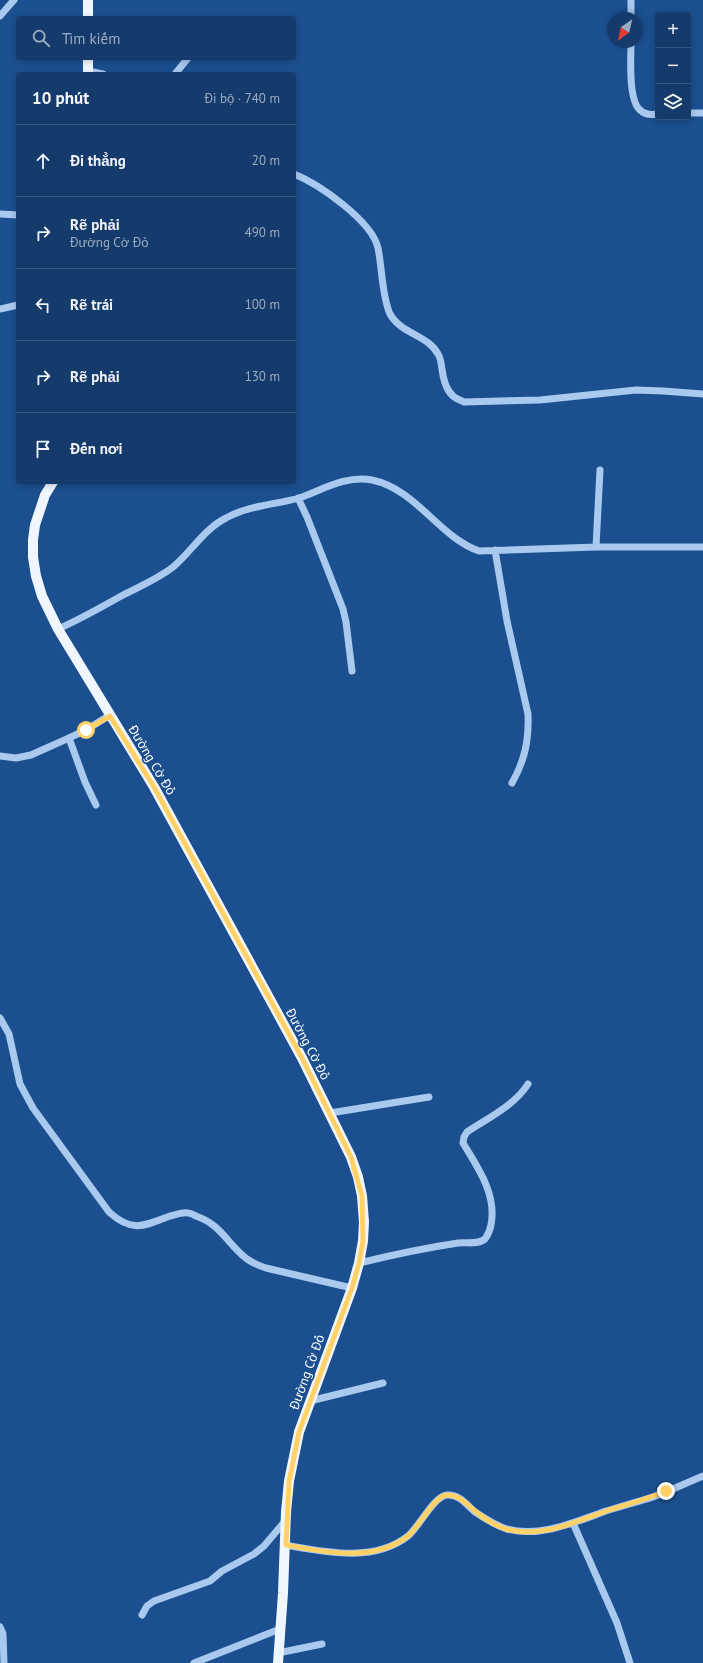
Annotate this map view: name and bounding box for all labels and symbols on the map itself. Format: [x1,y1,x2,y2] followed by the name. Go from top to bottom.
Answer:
[607,12,643,48] north arrow
[77,721,95,739] route start
[124,721,180,798] street label: Đường Cờ Đỏ
[282,1004,334,1083] street label: Đường Cờ Đỏ
[285,1332,328,1413] street label: Đường Cờ Đỏ
[657,1482,675,1500] route end

